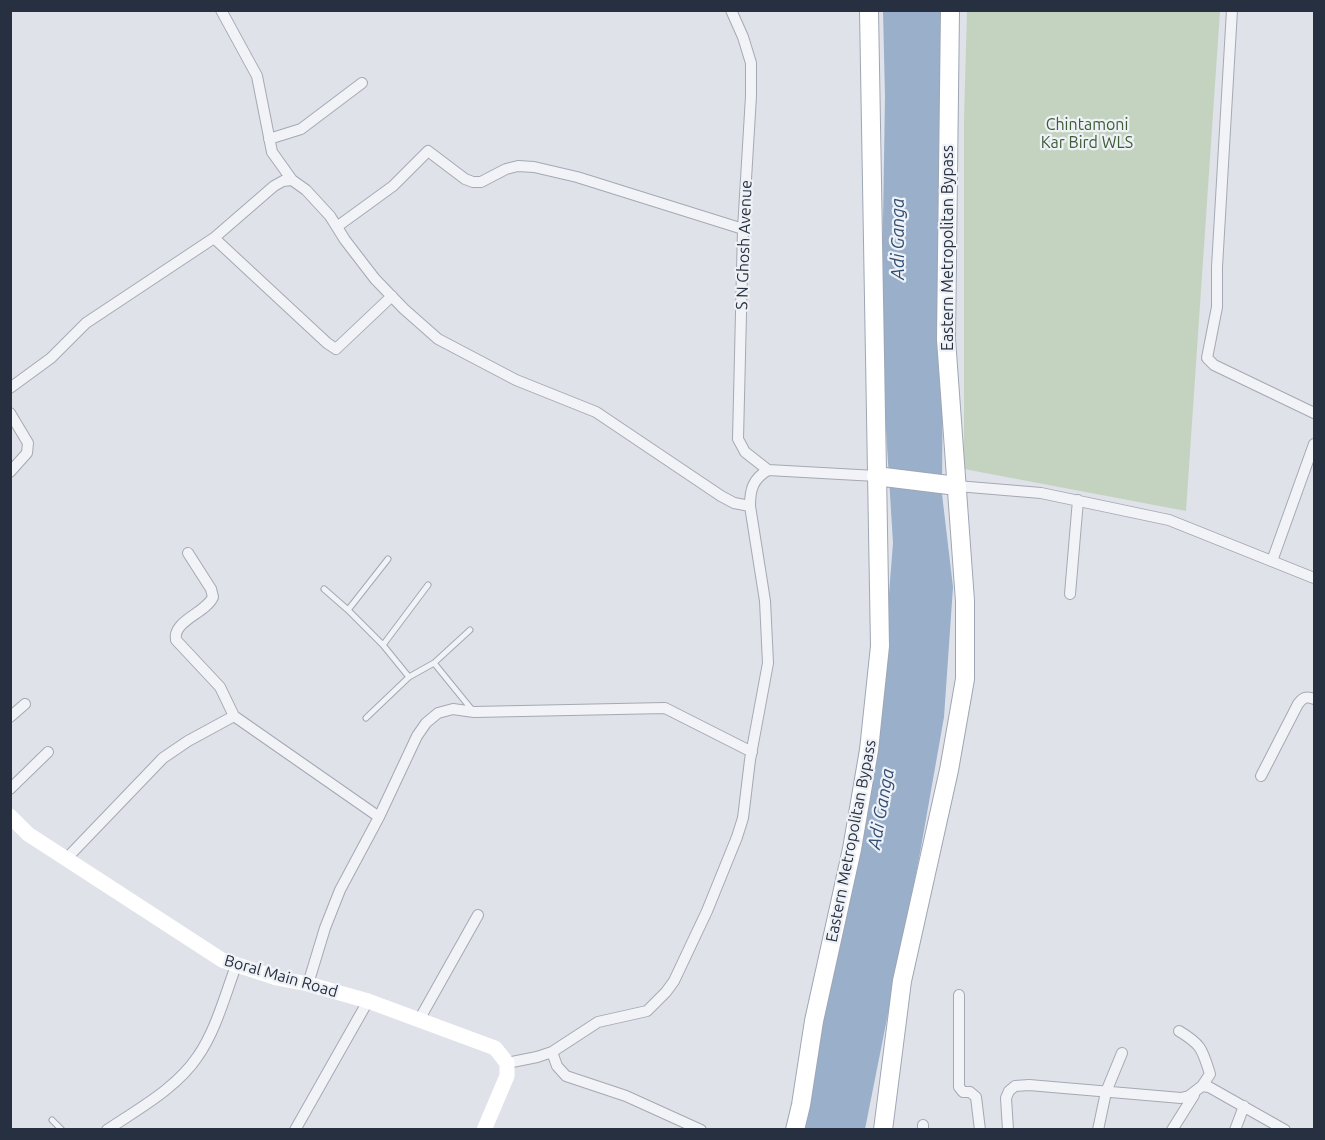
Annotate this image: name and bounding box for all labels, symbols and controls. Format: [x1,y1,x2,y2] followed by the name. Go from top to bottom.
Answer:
[1041,115,1133,153] park label: Chintamoni Kar Bird WLS
[938,145,958,351] street label: Eastern Metropolitan Bypass
[732,180,756,310] street label: S N Ghosh Avenue
[887,198,909,280] water label: Adi Ganga
[822,738,880,944] street label: Eastern Metropolitan Bypass
[863,767,899,851] water label: Adi Ganga
[222,951,340,1001] street label: Boral Main Road

